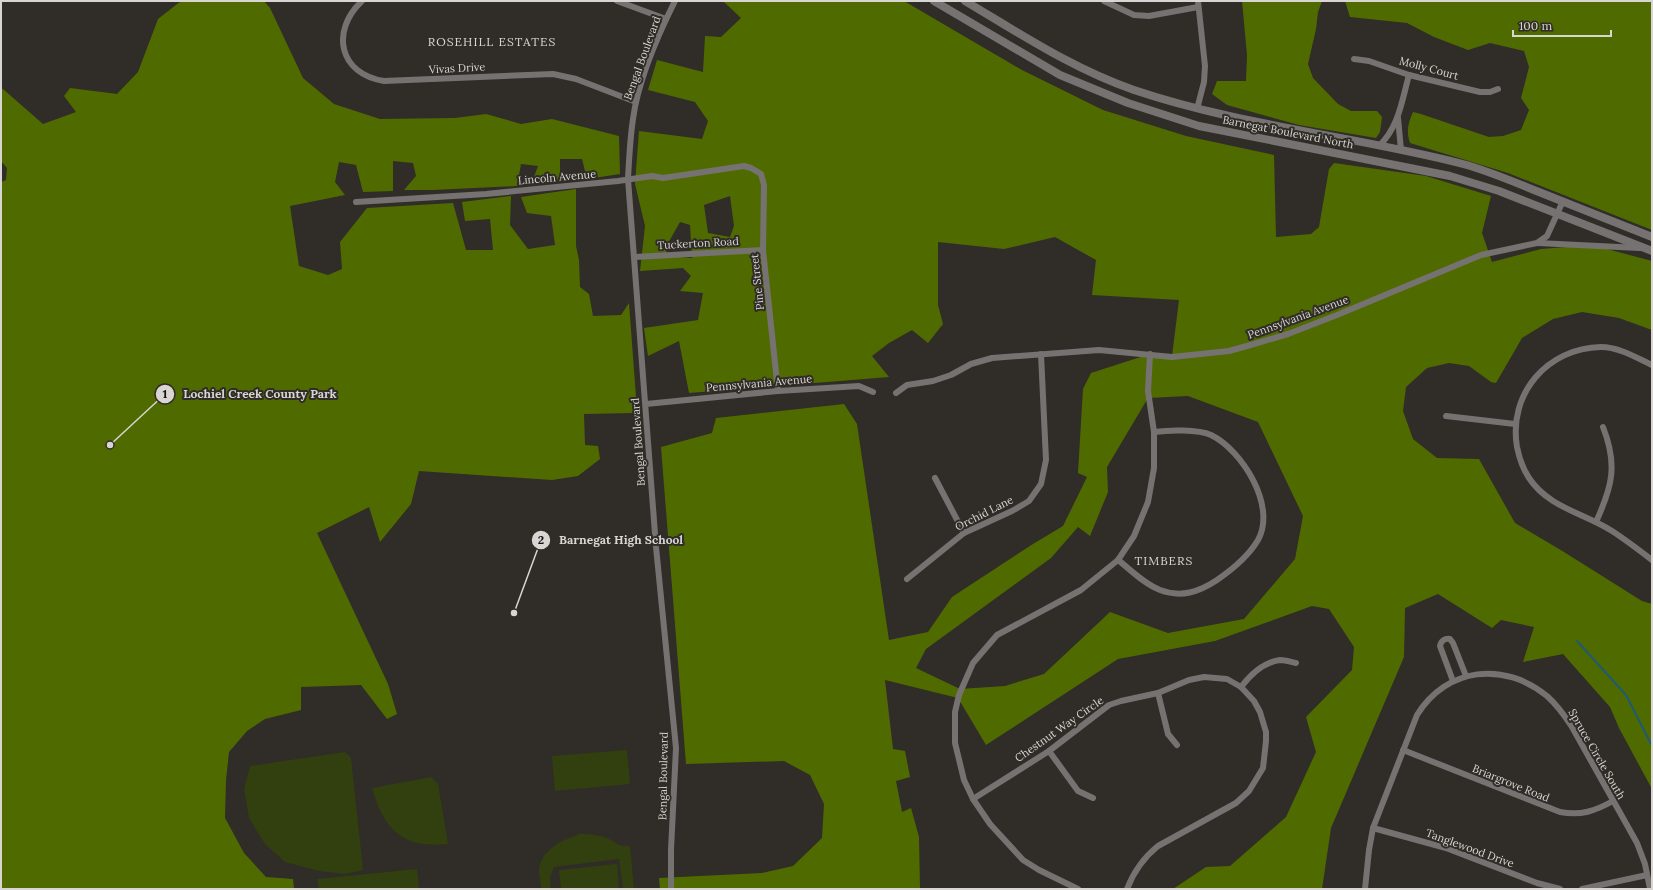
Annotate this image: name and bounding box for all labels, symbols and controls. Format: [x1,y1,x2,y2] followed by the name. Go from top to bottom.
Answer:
[1513,12,1611,38] scale bar
[620,14,664,102] street label: Bengal Boulevard
[1519,18,1552,33] text: 100 m
[428,34,556,49] district label: ROSEHILL ESTATES
[1398,53,1461,83] street label: Molly Court
[427,60,486,77] street label: Vivas Drive
[1221,112,1355,152] street label: Barnegat Boulevard North
[517,167,597,187] street label: Lincoln Avenue
[657,234,740,252] street label: Tuckerton Road
[747,252,767,311] street label: Pine Street
[1246,292,1350,342] street label: Pennsylvania Avenue
[705,371,813,395] street label: Pennsylvania Avenue
[155,382,345,406] callout: Lochiel Creek County Park
[163,386,168,401] text: 1
[183,386,337,401] text: Lochiel Creek County Park
[628,397,648,487] street label: Bengal Boulevard
[953,492,1015,534] street label: Orchid Lane
[531,528,691,552] callout: Barnegat High School
[538,532,544,547] text: 2
[559,532,683,547] text: Barnegat High School
[1135,553,1193,568] district label: TIMBERS
[1012,693,1106,765] street label: Chestnut Way Circle
[1565,706,1629,802] street label: Spruce Circle South
[655,731,671,820] street label: Bengal Boulevard
[1470,761,1552,805] street label: Briargrove Road
[1424,826,1516,870] street label: Tanglewood Drive

